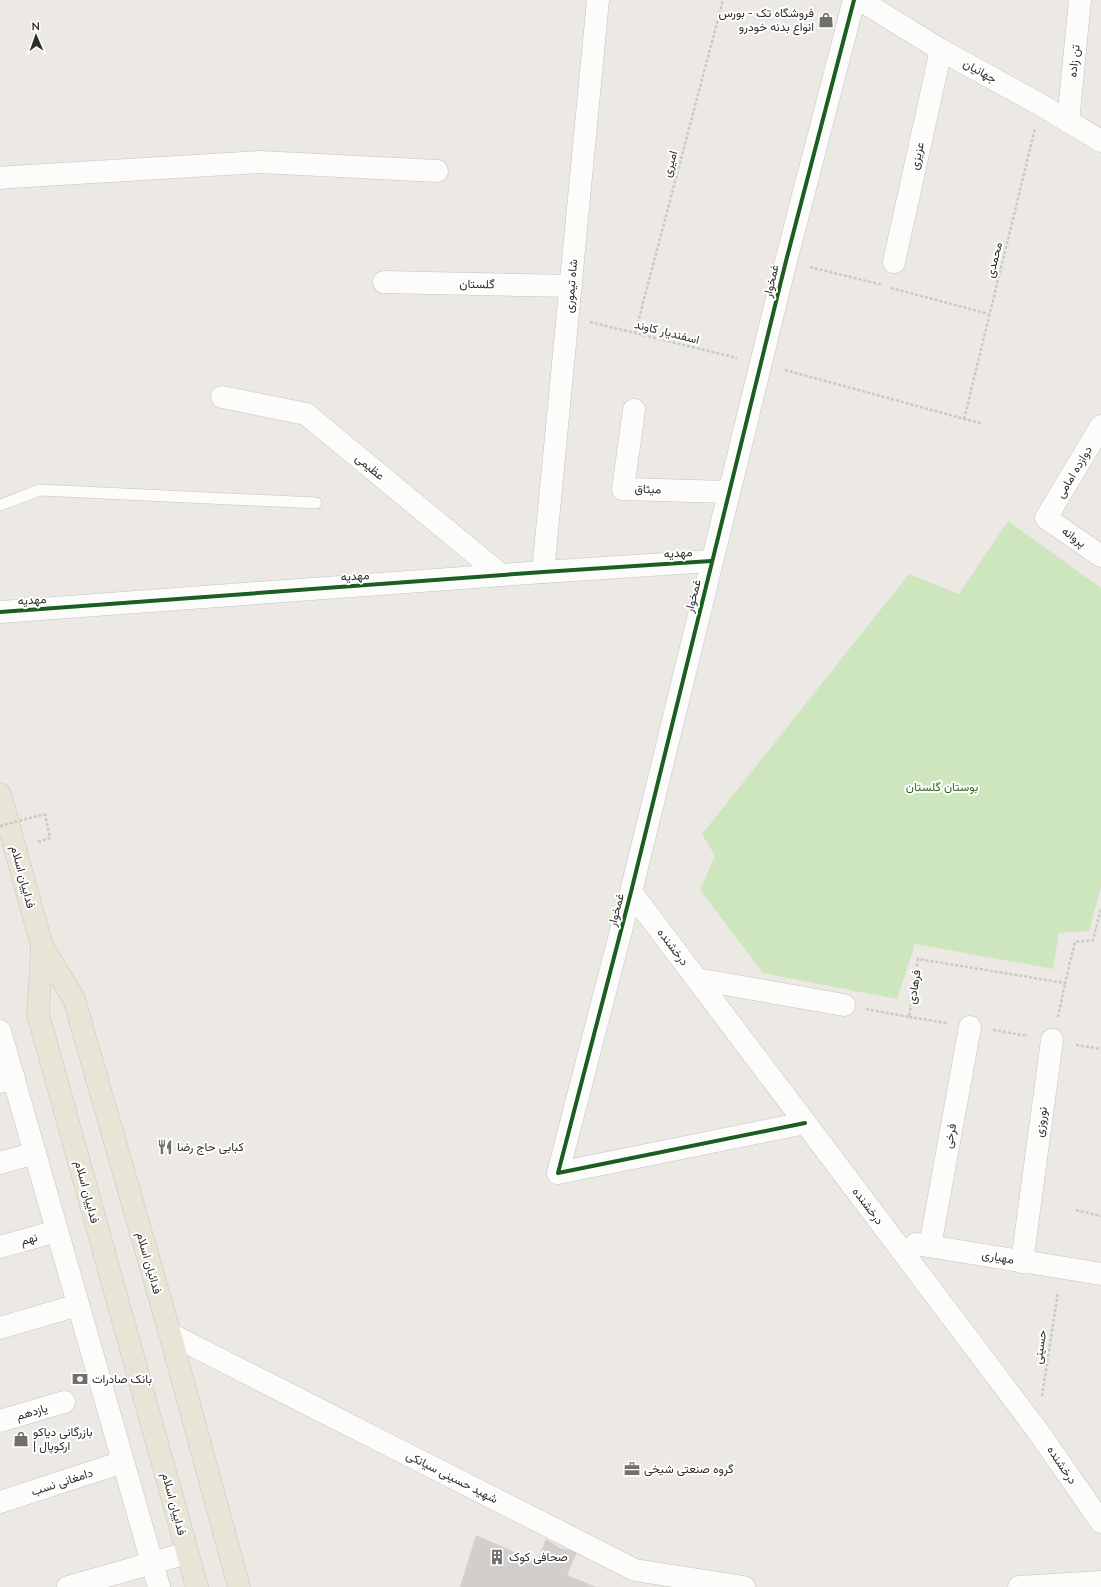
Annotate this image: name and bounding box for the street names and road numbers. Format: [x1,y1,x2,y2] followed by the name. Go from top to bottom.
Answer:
[1064,44,1084,78] street label: تن زاده
[960,55,1000,87] street label: جهانیان
[906,140,928,172] street label: عزیزی
[659,149,681,179] street label: امیری
[982,240,1006,280] street label: محمدی
[561,258,581,314] street label: شاه تیموری
[759,263,783,300] street label: غمخوار
[459,276,495,292] street label: گلستان
[633,316,701,348] street label: اسفندیار کاوند
[1052,443,1096,501] street label: دوازده امامی
[352,450,388,484] street label: عظیمی
[634,481,662,497] street label: میثاق
[1059,523,1089,551] street label: پروانه
[663,544,693,562] street label: مهدیه
[340,567,370,585] street label: مهدیه
[681,578,705,615] street label: غمخوار
[17,591,47,609] street label: مهدیه
[7,844,39,910] street label: فداییان اسلام
[604,892,628,929] street label: غمخوار
[654,925,693,969] street label: درخشنده
[903,969,925,1005] street label: فرهادی
[1031,1106,1051,1138] street label: نوروزی
[940,1122,960,1150] street label: فرخی
[71,1159,103,1225] street label: فداییان اسلام
[849,1184,888,1228] street label: درخشنده
[19,1229,39,1249] street label: نهم
[133,1230,165,1296] street label: فدائیان اسلام
[981,1246,1015,1268] street label: مهیاری
[1030,1329,1050,1365] street label: حسینی
[15,1400,50,1424] street label: یازدهم
[1043,1443,1081,1488] street label: درخشنده
[403,1447,501,1507] street label: شهید حسینی سیانکی
[29,1464,95,1499] street label: دامغانی نسب
[158,1471,190,1537] street label: فداییان اسلام

